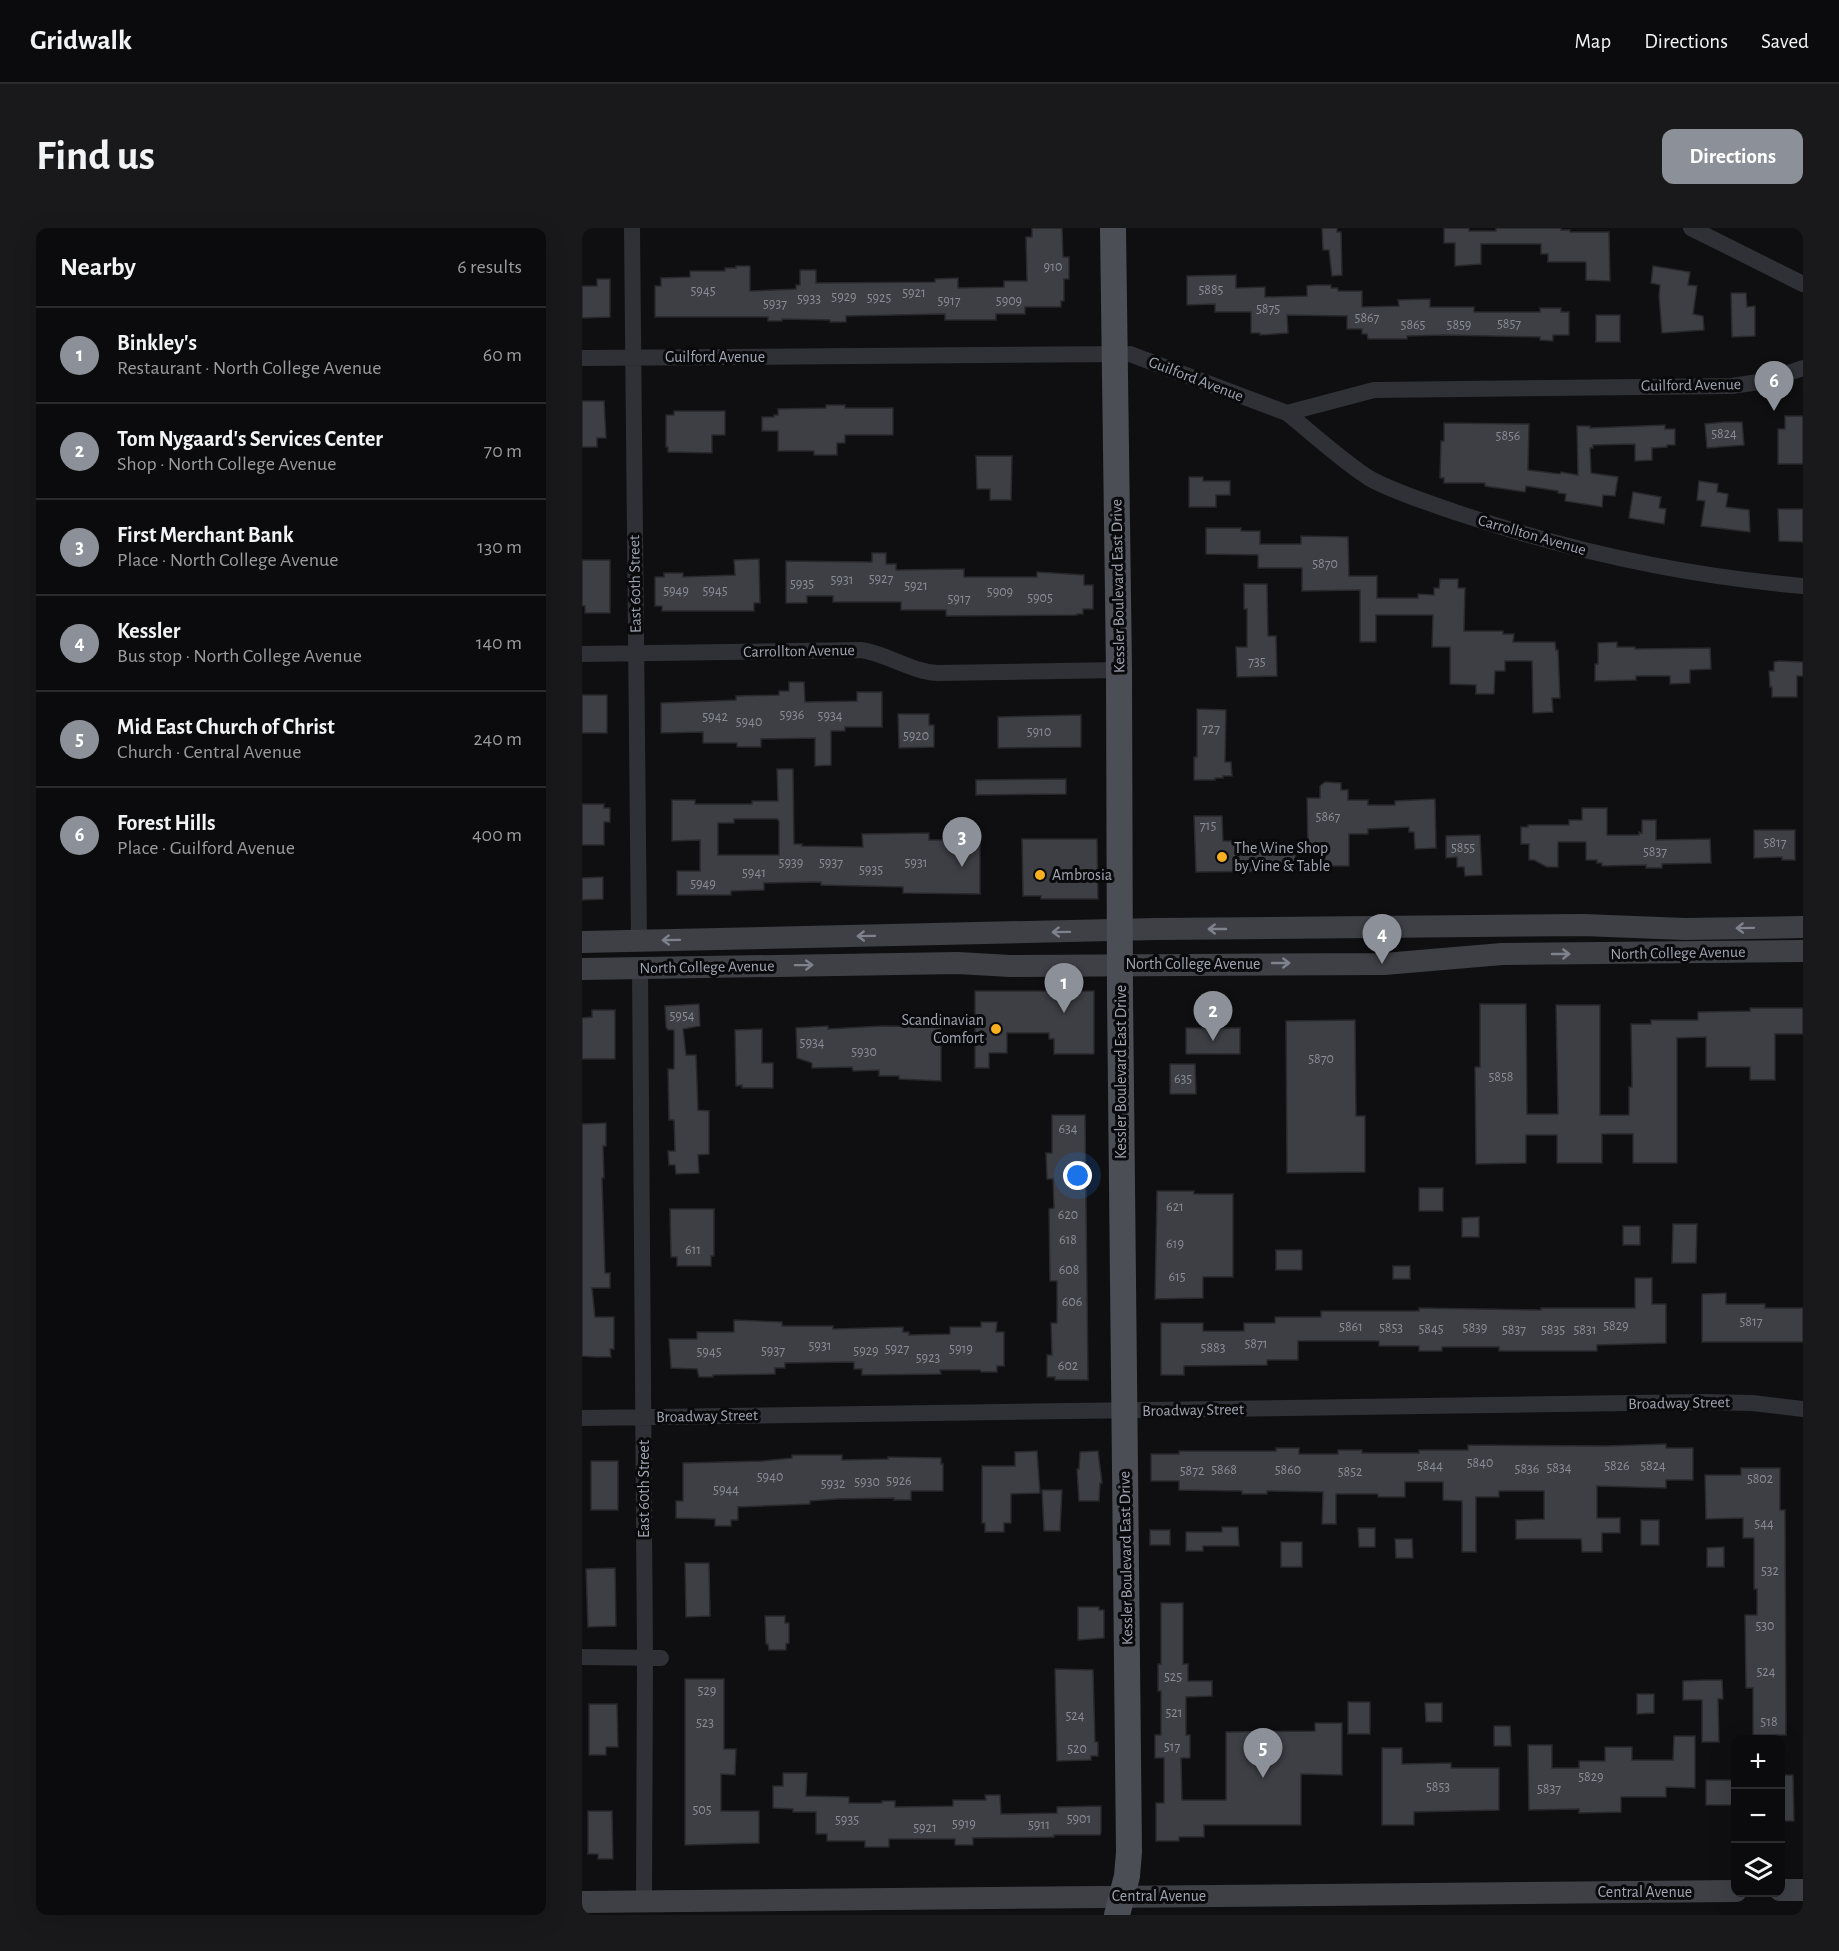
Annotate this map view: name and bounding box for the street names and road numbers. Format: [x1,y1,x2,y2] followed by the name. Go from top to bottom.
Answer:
[665,349,765,365] street label: Guilford Avenue
[1146,354,1246,404] street label: Guilford Avenue
[1641,376,1741,394] street label: Guilford Avenue
[1108,499,1128,673] street label: Kessler Boulevard East Drive
[1476,512,1588,558] street label: Carrollton Avenue
[626,535,644,633] street label: East 60th Street
[743,642,855,660] street label: Carrollton Avenue
[1610,944,1746,962] street label: North College Avenue
[1126,956,1260,972] street label: North College Avenue
[639,958,775,976] street label: North College Avenue
[1113,985,1129,1159] street label: Kessler Boulevard East Drive
[1628,1394,1730,1413] street label: Broadway Street
[1142,1401,1244,1420] street label: Broadway Street
[656,1407,758,1426] street label: Broadway Street
[636,1440,652,1538] street label: East 60th Street
[1116,1471,1136,1645] street label: Kessler Boulevard East Drive
[1598,1884,1692,1900] street label: Central Avenue
[1112,1888,1206,1904] street label: Central Avenue

